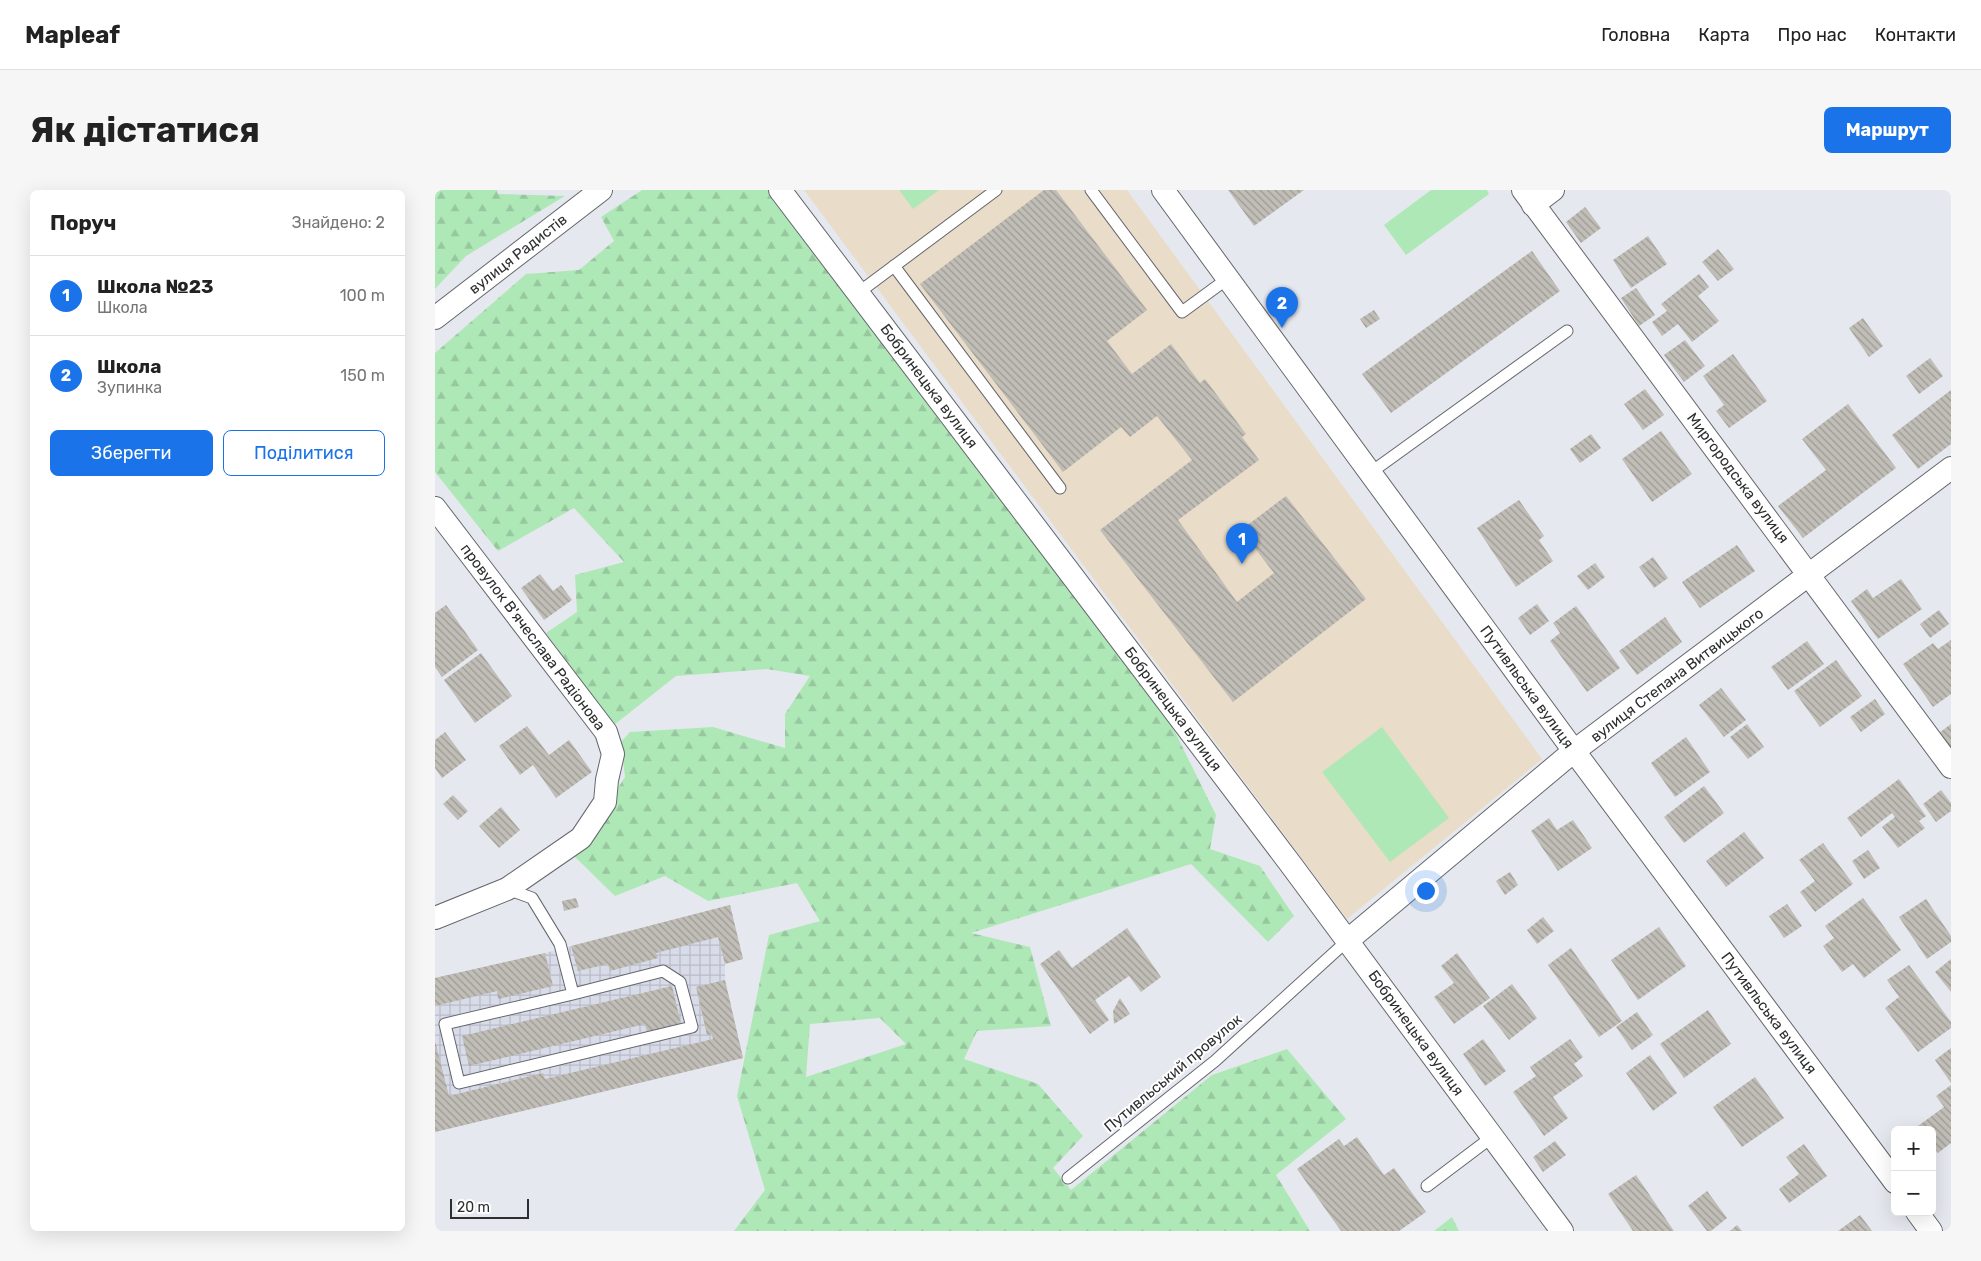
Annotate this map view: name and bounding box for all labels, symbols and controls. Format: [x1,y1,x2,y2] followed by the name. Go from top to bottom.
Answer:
[25,21,120,49] text: Mapleaf
[1601,24,1670,46] text: Головна
[1698,24,1750,46] text: Карта
[1778,24,1847,46] text: Про нас
[1875,24,1956,46] text: Контакти
[1824,107,1951,153] button: Маршрут
[30,109,260,151] text: Як дістатися
[50,210,116,235] text: Поруч
[465,210,571,298] street label: вулиця Радистів
[292,213,385,232] text: Знайдено: 2
[97,275,214,298] text: Школа №23
[62,286,70,305] text: 1
[340,286,385,305] text: 100 m
[1266,287,1298,328] pin: 2
[97,298,148,317] text: Школа
[876,320,982,452] street label: Бобринецька вулиця
[97,355,161,378] text: Школа
[61,366,71,385] text: 2
[340,366,385,385] text: 150 m
[97,378,162,397] text: Зупинка
[1683,409,1793,547] street label: Миргородська вулиця
[50,430,213,476] button: Зберегти
[223,430,385,476] button: Поділитися
[1226,523,1258,564] pin: 1
[457,540,609,734] street label: провулок В'ячеслава Радіонова
[1587,604,1767,746] street label: вулиця Степана Витвицького
[1476,622,1578,752] street label: Путивльська вулиця
[1120,643,1226,775] street label: Бобринецька вулиця
[1413,878,1439,904] your location
[1717,949,1821,1077] street label: Путивльська вулиця
[1364,967,1468,1099] street label: Бобринецька вулиця
[1101,1010,1245,1136] street label: Путивльський провулок
[1891,1126,1936,1216] map controls
[1891,1126,1936,1171] button: +
[1891,1171,1936,1216] button: −
[450,1196,529,1219] scale bar
[457,1199,490,1216] text: 20 m

